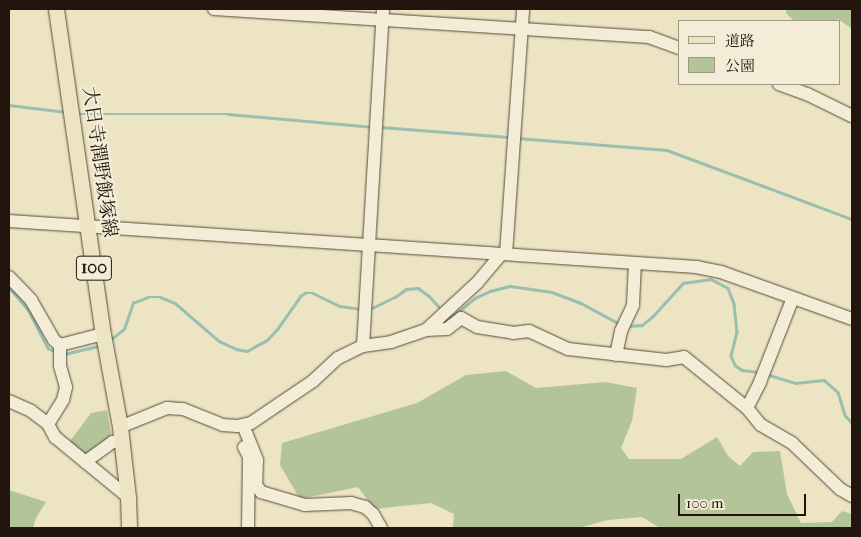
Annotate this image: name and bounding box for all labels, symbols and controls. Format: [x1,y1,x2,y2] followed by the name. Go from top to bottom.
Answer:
[678,20,841,85] legend
[725,32,755,50] text: 道路
[725,57,755,75] text: 公園
[77,85,121,239] street label: 大日寺潤野飯塚線
[75,252,113,284] road number: 100
[681,484,808,516] scale bar
[686,494,724,512] text: 100 m

